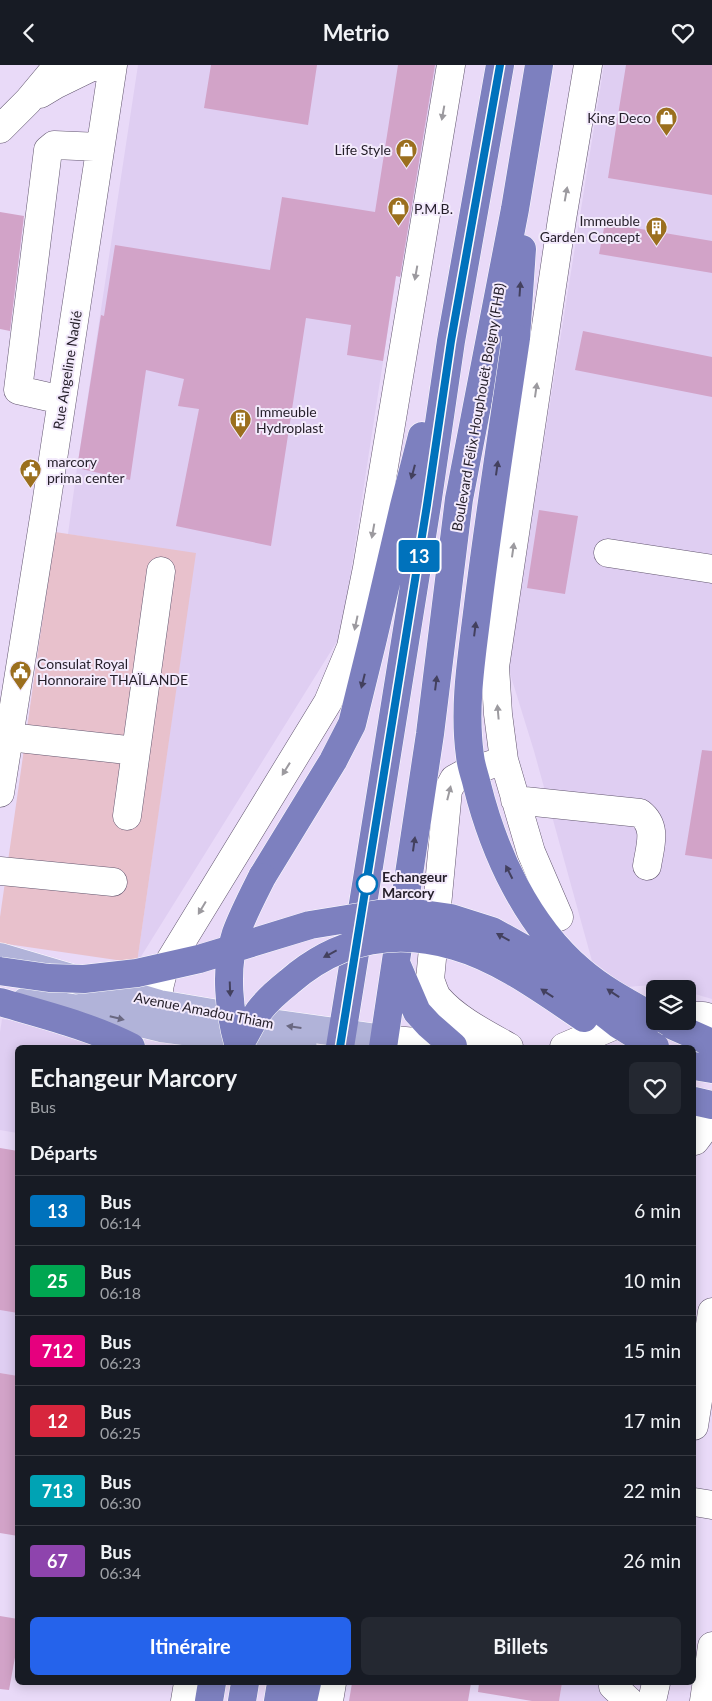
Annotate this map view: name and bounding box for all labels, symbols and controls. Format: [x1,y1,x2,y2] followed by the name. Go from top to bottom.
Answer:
[15,19,43,47] icon: back
[323,19,389,46] text: Metrio
[669,19,697,47] icon: heart
[439,105,447,121] one-way arrow
[655,105,679,136] shop icon: King Deco
[587,109,651,126] place label: King Deco
[395,137,419,168] shop icon: Life Style
[335,141,391,158] place label: Life Style
[562,186,570,202] one-way arrow
[386,196,410,227] shop icon: P.M.B.
[414,200,453,217] place label: P.M.B.
[540,212,640,245] place label: Immeuble Garden Concept
[644,216,668,247] building icon: Immeuble Garden Concept
[412,266,420,282] one-way arrow
[448,281,508,532] street label: Boulevard Félix Houphouët Boigny (FHB)
[516,281,524,297] one-way arrow
[49,309,85,431] street label: Rue Angeline Nadié
[533,381,541,397] one-way arrow
[256,403,323,436] place label: Immeuble Hydroplast
[228,407,252,438] building icon: Immeuble Hydroplast
[47,453,125,486] place label: marcory prima center
[19,457,43,488] public building icon: marcory prima center
[494,460,502,476] one-way arrow
[408,464,416,479] one-way arrow
[369,524,377,540] one-way arrow
[396,540,442,572] line badge: 13
[509,542,517,558] one-way arrow
[409,545,429,567] text: 13
[351,616,359,632] one-way arrow
[471,621,479,637] one-way arrow
[37,655,188,688] place label: Consulat Royal Honnoraire THAÏLANDE
[9,659,33,690] public building icon: Consulat Royal Honnoraire THAÏLANDE
[358,673,366,688] one-way arrow
[432,674,440,690] one-way arrow
[493,703,501,719] one-way arrow
[282,762,291,776] one-way arrow
[445,785,453,800] one-way arrow
[410,835,418,851] one-way arrow
[505,865,513,879] one-way arrow
[382,868,448,901] place label: Echangeur Marcory
[356,873,378,895] marker: Echangeur Marcory
[197,901,206,914] one-way arrow
[496,933,509,942] one-way arrow
[322,950,337,958] one-way arrow
[646,980,696,1030] map controls
[646,980,696,1030] button: layers
[226,982,234,998] one-way arrow
[133,988,275,1032] street label: Avenue Amadou Thiam
[606,988,620,998] one-way arrow
[540,989,554,998] one-way arrow
[109,1014,124,1022] one-way arrow
[286,1022,302,1030] one-way arrow
[629,1062,681,1114] button: heart
[30,1063,237,1092] text: Echangeur Marcory
[30,1097,56,1116] text: Bus
[30,1141,97,1164] text: Départs
[100,1190,131,1213] text: Bus
[634,1199,681,1222] text: 6 min
[47,1200,68,1222] text: 13
[100,1213,141,1232] text: 06:14
[100,1260,131,1283] text: Bus
[623,1269,681,1292] text: 10 min
[47,1270,68,1292] text: 25
[100,1283,141,1302] text: 06:18
[100,1330,131,1353] text: Bus
[623,1339,681,1362] text: 15 min
[42,1340,73,1362] text: 712
[100,1353,141,1372] text: 06:23
[100,1400,131,1423] text: Bus
[623,1409,681,1432] text: 17 min
[47,1410,68,1432] text: 12
[100,1423,141,1442] text: 06:25
[100,1470,131,1493] text: Bus
[623,1479,681,1502] text: 22 min
[42,1480,73,1502] text: 713
[100,1493,141,1512] text: 06:30
[100,1540,131,1563] text: Bus
[623,1549,681,1572] text: 26 min
[47,1550,68,1572] text: 67
[100,1563,141,1582] text: 06:34
[30,1617,351,1675] button: Itinéraire
[361,1617,681,1675] button: Billets

